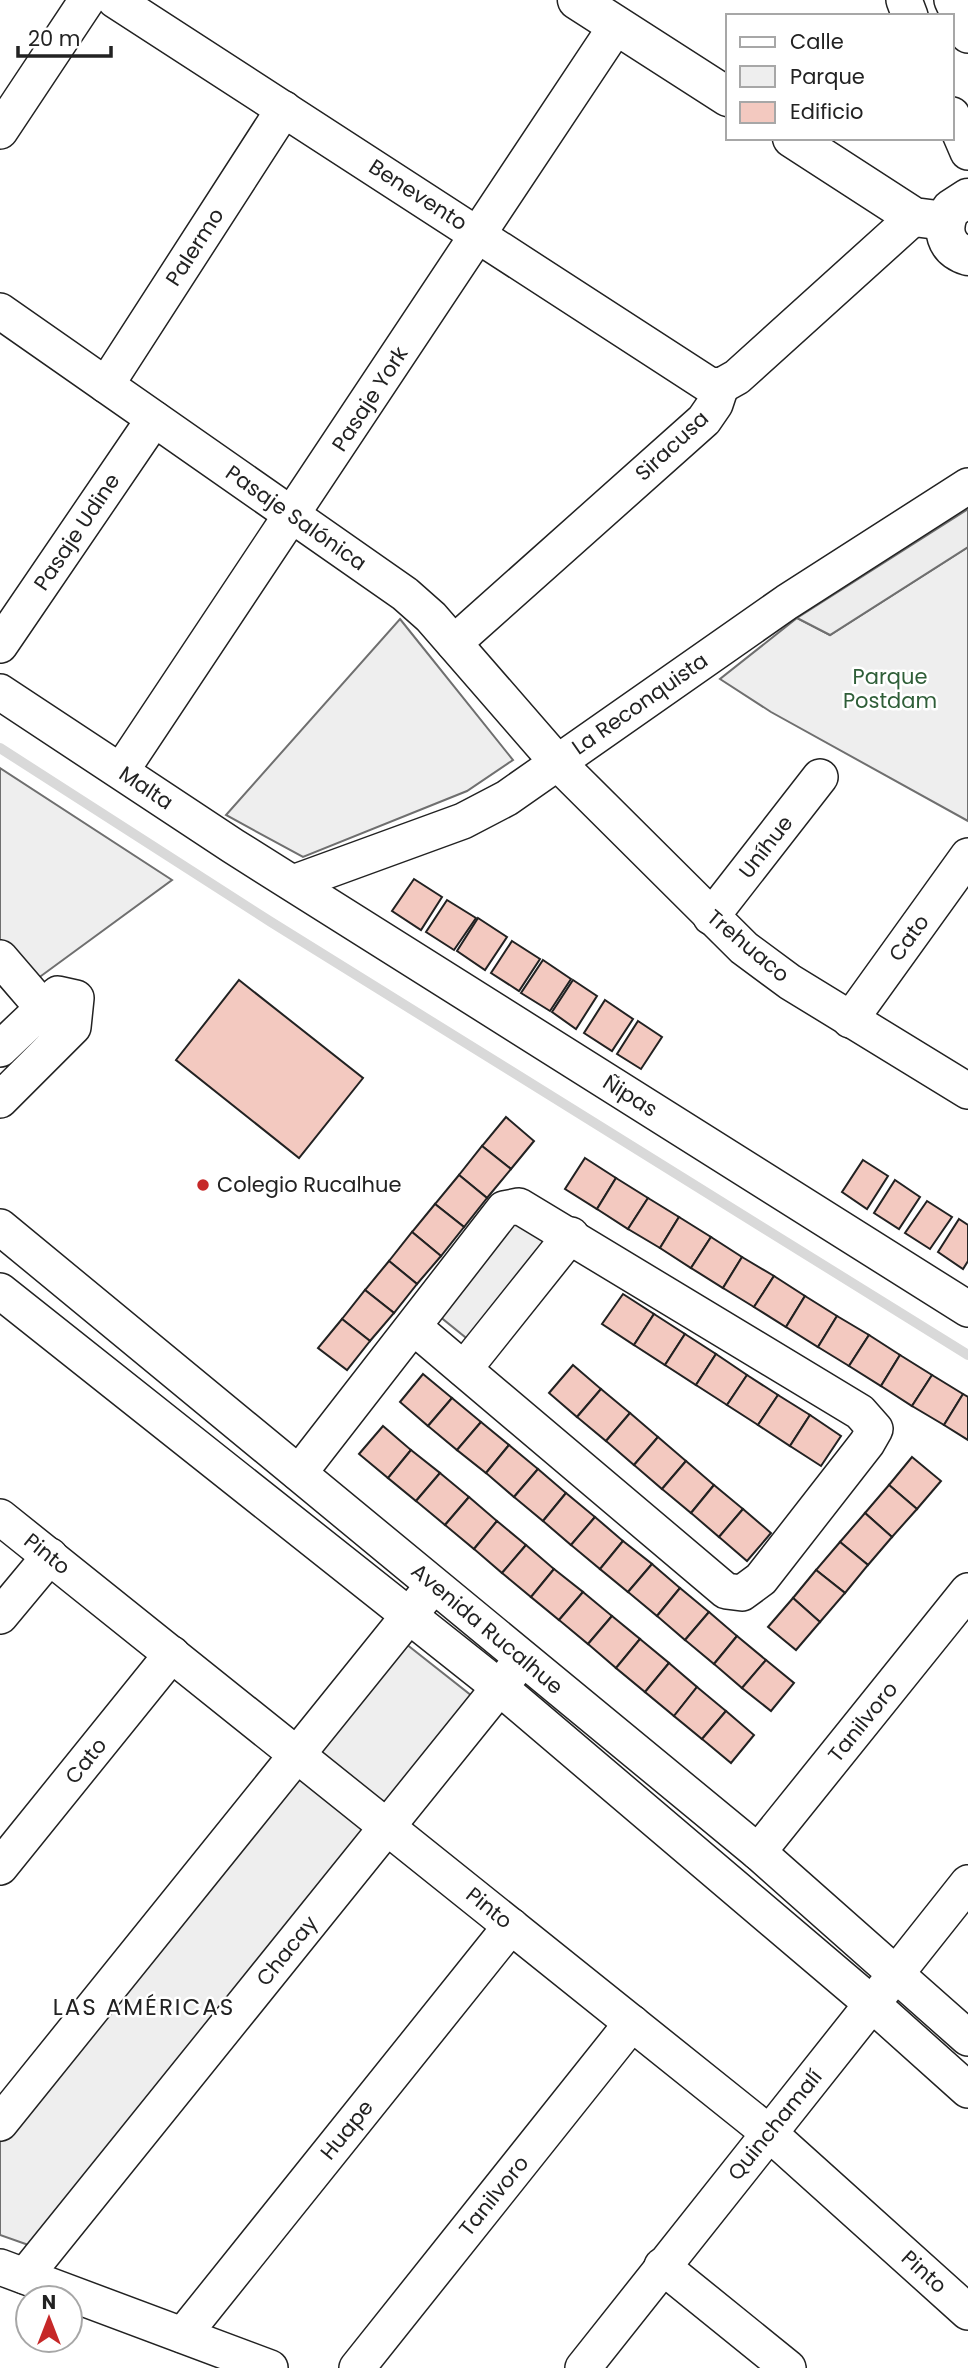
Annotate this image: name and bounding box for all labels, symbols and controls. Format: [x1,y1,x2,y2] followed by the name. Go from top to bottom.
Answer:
[18,14,110,58] scale bar
[726,14,954,140] legend
[28,24,81,53] text: 20 m
[790,27,844,56] text: Calle
[790,62,865,91] text: Parque
[790,97,864,126] text: Edificio
[364,152,473,237] street label: Benevento
[159,202,231,291] street label: Palermo
[325,340,414,457] street label: Pasaje York
[629,404,715,487] street label: Siracusa
[220,458,373,577] street label: Pasaje Salónica
[27,468,126,596] street label: Pasaje Udine
[566,646,714,761] street label: La Reconquista
[843,662,937,715] park label: Parque Postdam
[114,759,179,816] street label: Malta
[732,809,799,884] street label: Uníhue
[701,903,796,989] street label: Trehuaco
[882,908,935,967] street label: Cato
[597,1068,663,1124] street label: Ñipas
[217,1170,401,1199] place label: Colegio Rucalhue
[195,1177,211,1193] marker: Colegio Rucalhue
[18,1526,77,1581] street label: Pinto
[405,1557,569,1701] street label: Avenida Rucalhue
[821,1675,904,1768] street label: Tanilvoro
[58,1732,113,1790] street label: Cato
[460,1880,519,1935] street label: Pinto
[249,1909,324,1992] street label: Chacay
[53,1991,235,2023] district label: LAS AMÉRICAS
[721,2063,828,2186] street label: Quinchamalí
[314,2094,380,2166] street label: Huape
[452,2149,535,2242] street label: Tanilvoro
[895,2244,953,2300] street label: Pinto
[14,2284,84,2354] north arrow
[42,2289,56,2316] text: N

